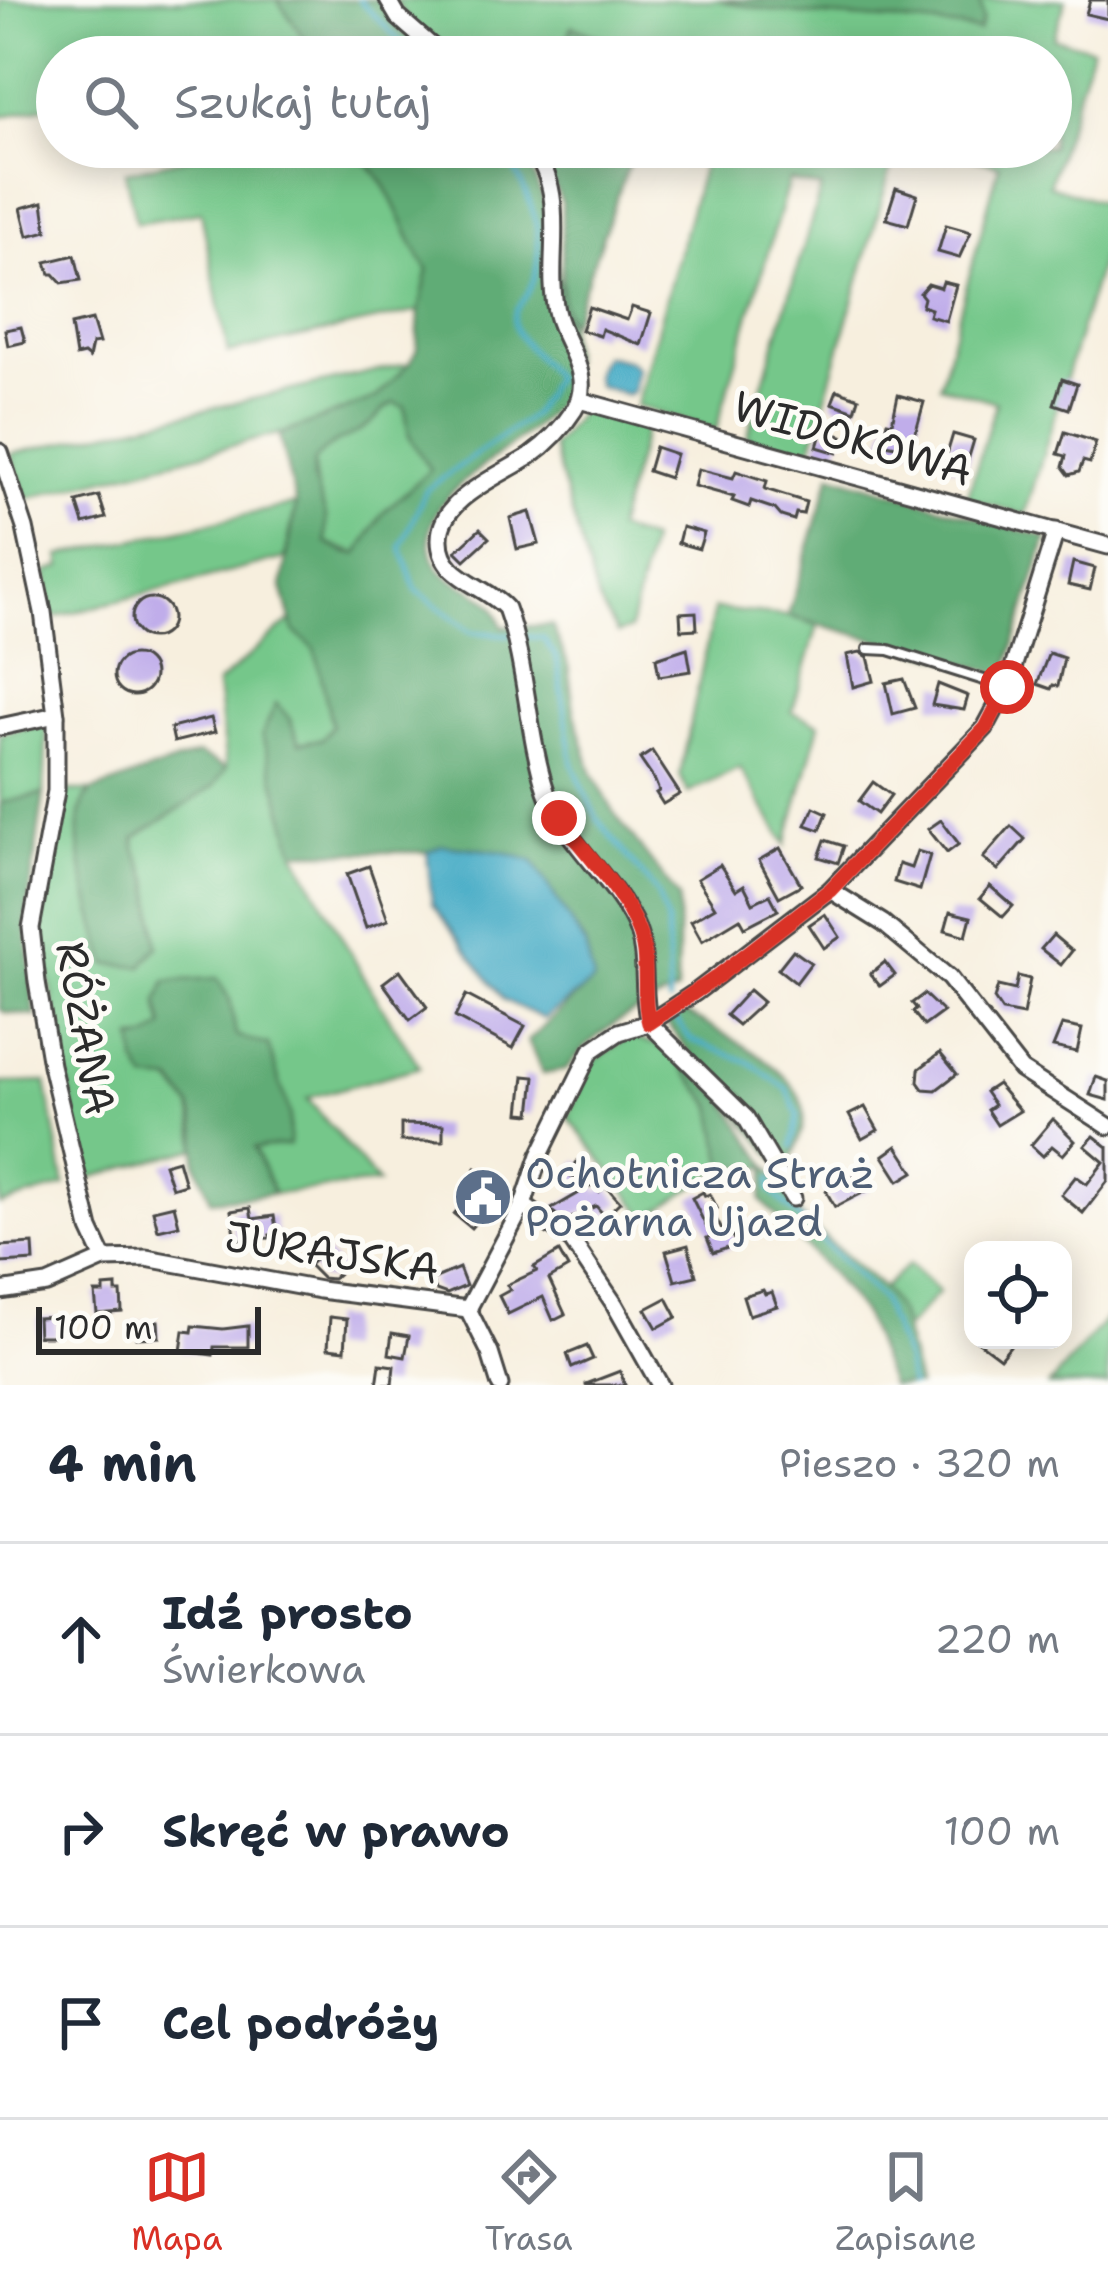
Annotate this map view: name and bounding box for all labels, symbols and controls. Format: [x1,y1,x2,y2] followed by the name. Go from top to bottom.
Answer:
[36,36,1072,168] search box
[78,69,144,135] icon: search
[174,72,431,132] text: Szukaj tutaj
[727,377,979,499] street label: WIDOKOWA
[980,660,1034,714] route start
[532,791,586,845] route end
[43,937,129,1119] street label: RÓŻANA
[525,1145,875,1249] place label: Ochotnicza Straż Pożarna Ujazd
[452,1166,514,1228] public building icon: Ochotnicza Straż Pożarna Ujazd
[221,1207,443,1297] street label: JURAJSKA
[964,1241,1072,1349] map controls
[964,1241,1072,1349] button: locate
[36,1301,261,1354] scale bar
[54,1305,153,1350] text: 100 m
[48,1429,197,1497] text: 4 min
[779,1437,1060,1489] text: Pieszo · 320 m
[162,1583,413,1643] text: Idź prosto
[48,1606,114,1672] icon: ahead
[934,1613,1060,1665] text: 220 m
[162,1643,366,1695] text: Świerkowa
[48,1798,114,1864] icon: right
[162,1801,510,1861] text: Skręć w prawo
[944,1805,1060,1857] text: 100 m
[48,1990,114,2056] icon: arrive
[162,1993,439,2053] text: Cel podróży
[131,2144,222,2261] tab: Mapa
[485,2144,573,2261] tab: Trasa
[835,2144,977,2261] tab: Zapisane

